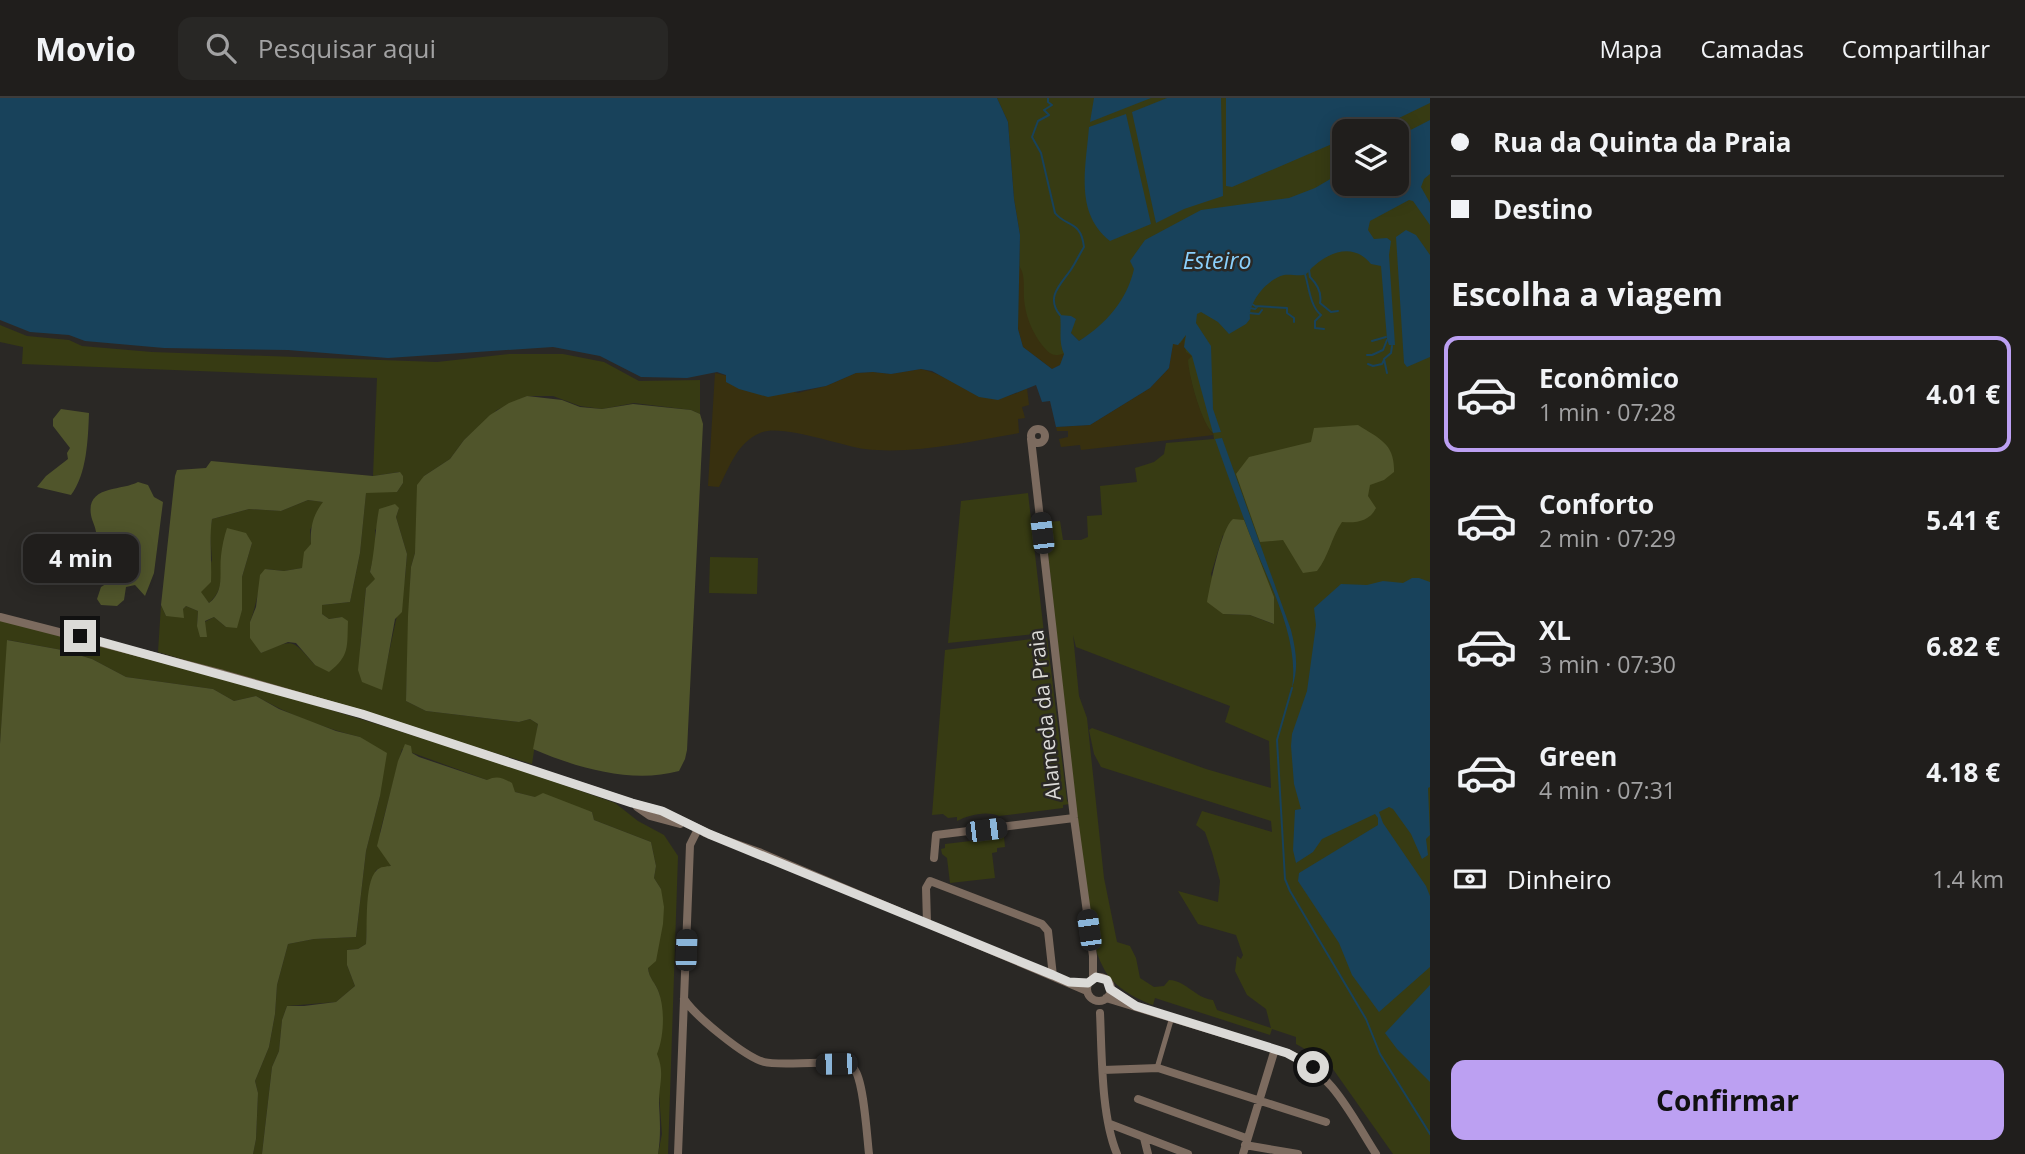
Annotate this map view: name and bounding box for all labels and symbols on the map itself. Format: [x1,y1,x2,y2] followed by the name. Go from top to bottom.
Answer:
[1183,244,1251,276] water label: Esteiro
[1030,511,1055,555] car
[22,534,138,584] callout: 4 min
[64,620,96,652] route end
[1021,628,1067,802] street label: Alameda da Praia
[964,817,1009,843] car
[1076,908,1103,952] car
[675,929,698,971] car
[1297,1051,1329,1083] route start
[815,1053,858,1075] car

